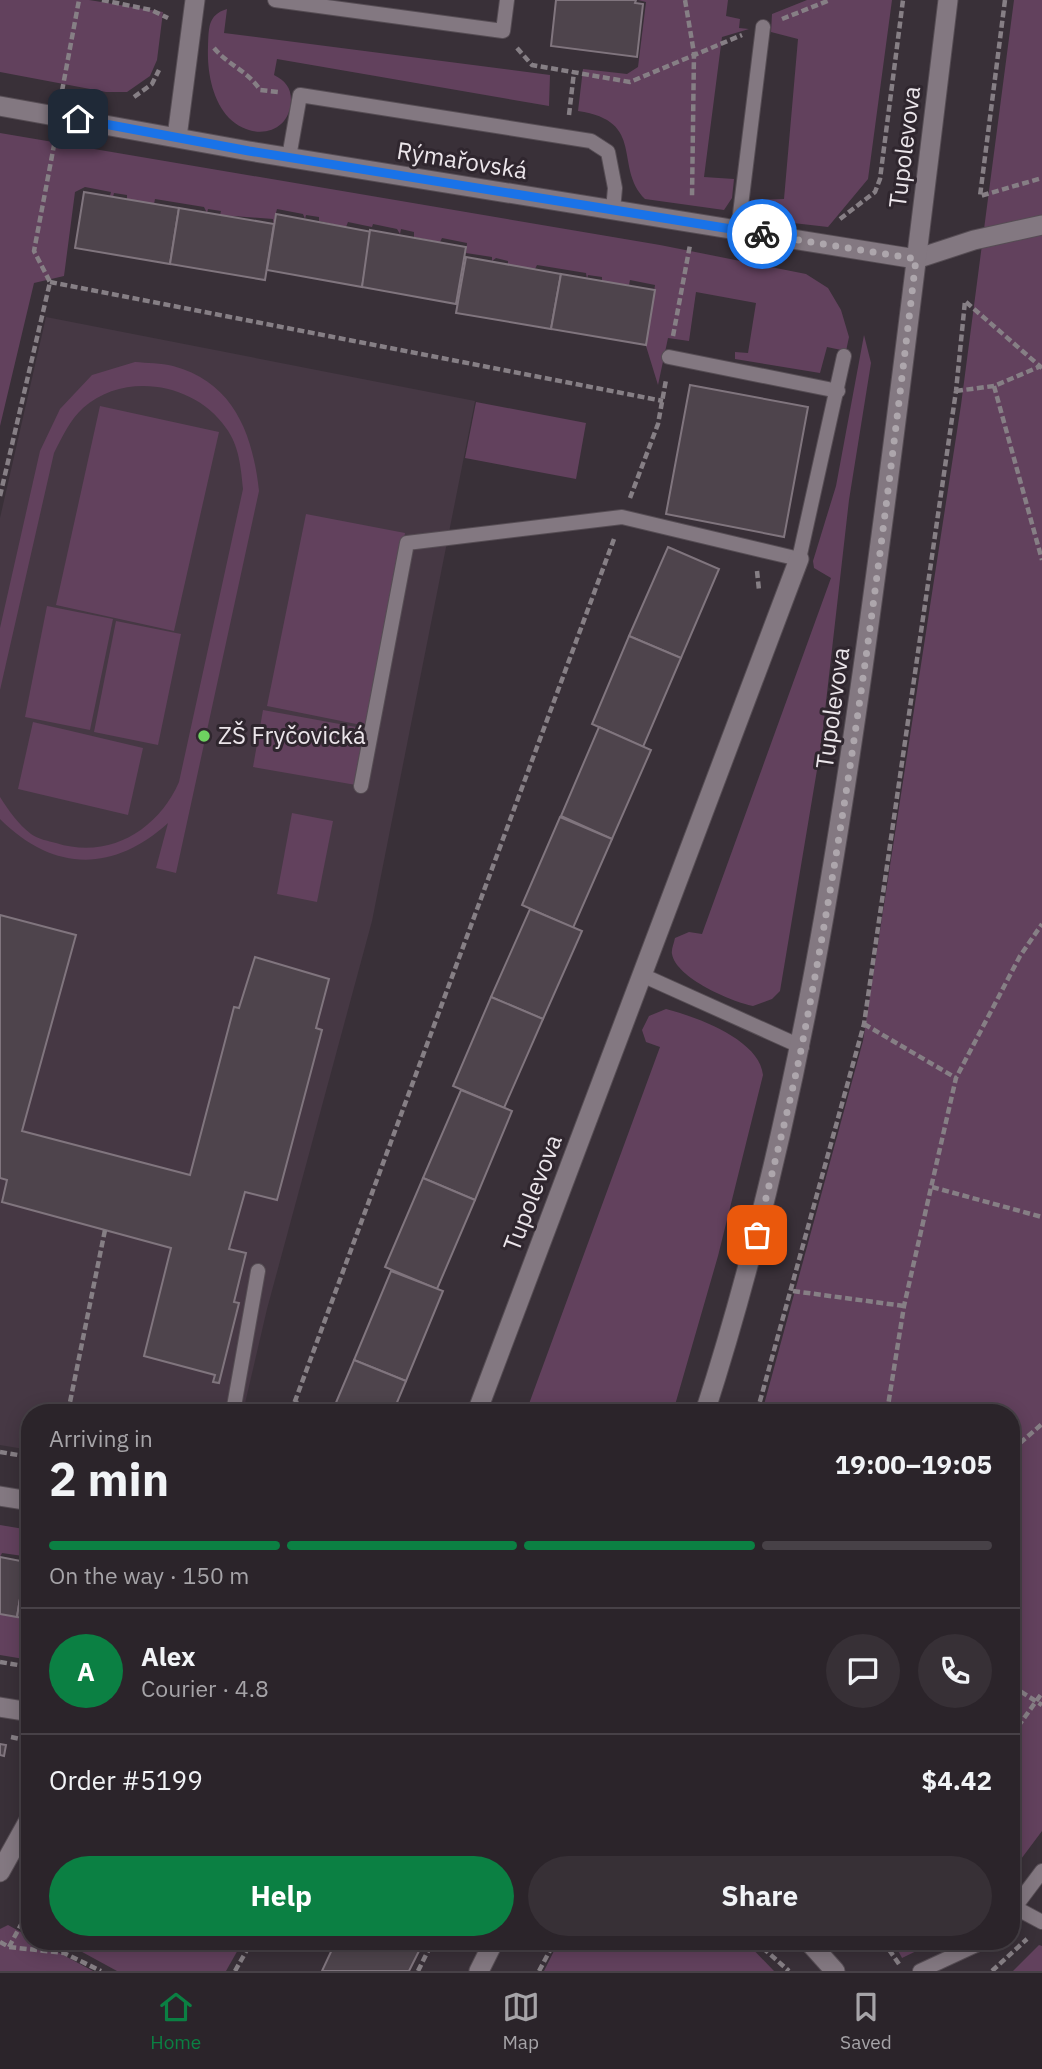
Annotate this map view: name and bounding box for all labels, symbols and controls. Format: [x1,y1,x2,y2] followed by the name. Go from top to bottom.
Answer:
[881,84,927,210] street label: Tupolevova
[48,89,108,149] pin
[59,100,97,138] icon: home
[395,134,530,186] street label: Rýmařovská
[727,199,797,269] courier
[743,215,781,253] icon: bike
[808,645,856,771] street label: Tupolevova
[218,719,366,751] place label: ZŠ Fryčovická
[196,728,212,744] marker: ZŠ Fryčovická
[495,1130,569,1255] street label: Tupolevova
[727,1205,787,1265] pin
[738,1216,776,1254] icon: bag
[49,1423,153,1453] text: Arriving in
[835,1447,992,1481] text: 19:00–19:05
[49,1449,169,1509] text: 2 min
[49,1560,249,1590] text: On the way · 150 m
[826,1634,900,1708] button: chat
[918,1634,992,1708] button: phone
[141,1639,195,1673] text: Alex
[77,1654,95,1688] text: A
[141,1673,269,1703] text: Courier · 4.8
[49,1763,203,1797] text: Order #5199
[922,1763,992,1797] text: $4.42
[49,1856,514,1936] button: Help
[528,1856,992,1936] button: Share
[150,1988,201,2054] tab: Home
[502,1988,540,2054] tab: Map
[840,1988,892,2054] tab: Saved

